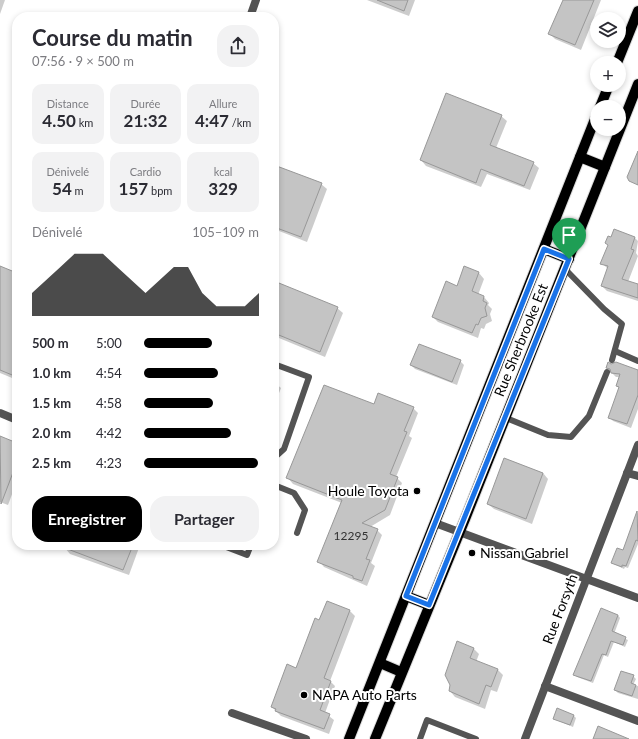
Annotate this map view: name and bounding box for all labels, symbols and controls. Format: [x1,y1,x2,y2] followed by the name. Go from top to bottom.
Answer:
[590,12,626,136] map controls
[590,12,626,48] button: layers
[32,24,193,51] text: Course du matin
[217,25,259,67] button: share
[32,53,134,69] text: 07:56 · 9 × 500 m
[590,56,626,92] button: +
[47,97,89,110] text: Distance
[131,97,160,110] text: Durée
[209,97,237,110] text: Allure
[590,100,626,136] button: −
[42,110,76,131] text: 4.50
[124,110,167,131] text: 21:32
[195,110,229,131] text: 4:47
[76,116,93,129] text: km
[229,116,251,129] text: /km
[47,165,89,178] text: Dénivelé
[130,165,161,178] text: Cardio
[214,165,232,178] text: kcal
[52,178,72,199] text: 54
[119,178,148,199] text: 157
[208,178,238,199] text: 329
[72,184,84,197] text: m
[148,184,172,197] text: bpm
[552,218,586,259] pin
[32,224,82,240] text: Dénivelé
[192,224,259,240] text: 105–109 m
[558,224,580,246] icon: arrive
[490,281,551,399] street label: Rue Sherbrooke Est
[32,335,69,351] text: 500 m
[96,335,122,351] text: 5:00
[32,365,71,381] text: 1.0 km
[96,365,122,381] text: 4:54
[32,395,71,411] text: 1.5 km
[96,395,122,411] text: 4:58
[32,425,71,441] text: 2.0 km
[96,425,122,441] text: 4:42
[32,455,71,471] text: 2.5 km
[96,455,122,471] text: 4:23
[328,482,409,499] place label: Houle Toyota
[412,486,422,496] marker: Houle Toyota
[32,496,142,542] button: Enregistrer
[150,496,259,542] button: Partager
[334,528,368,543] house number: 12295
[480,544,569,561] place label: Nissan Gabriel
[467,548,477,558] marker: Nissan Gabriel
[538,571,581,646] street label: Rue Forsyth
[312,686,417,703] place label: NAPA Auto Parts
[299,690,309,700] marker: NAPA Auto Parts

